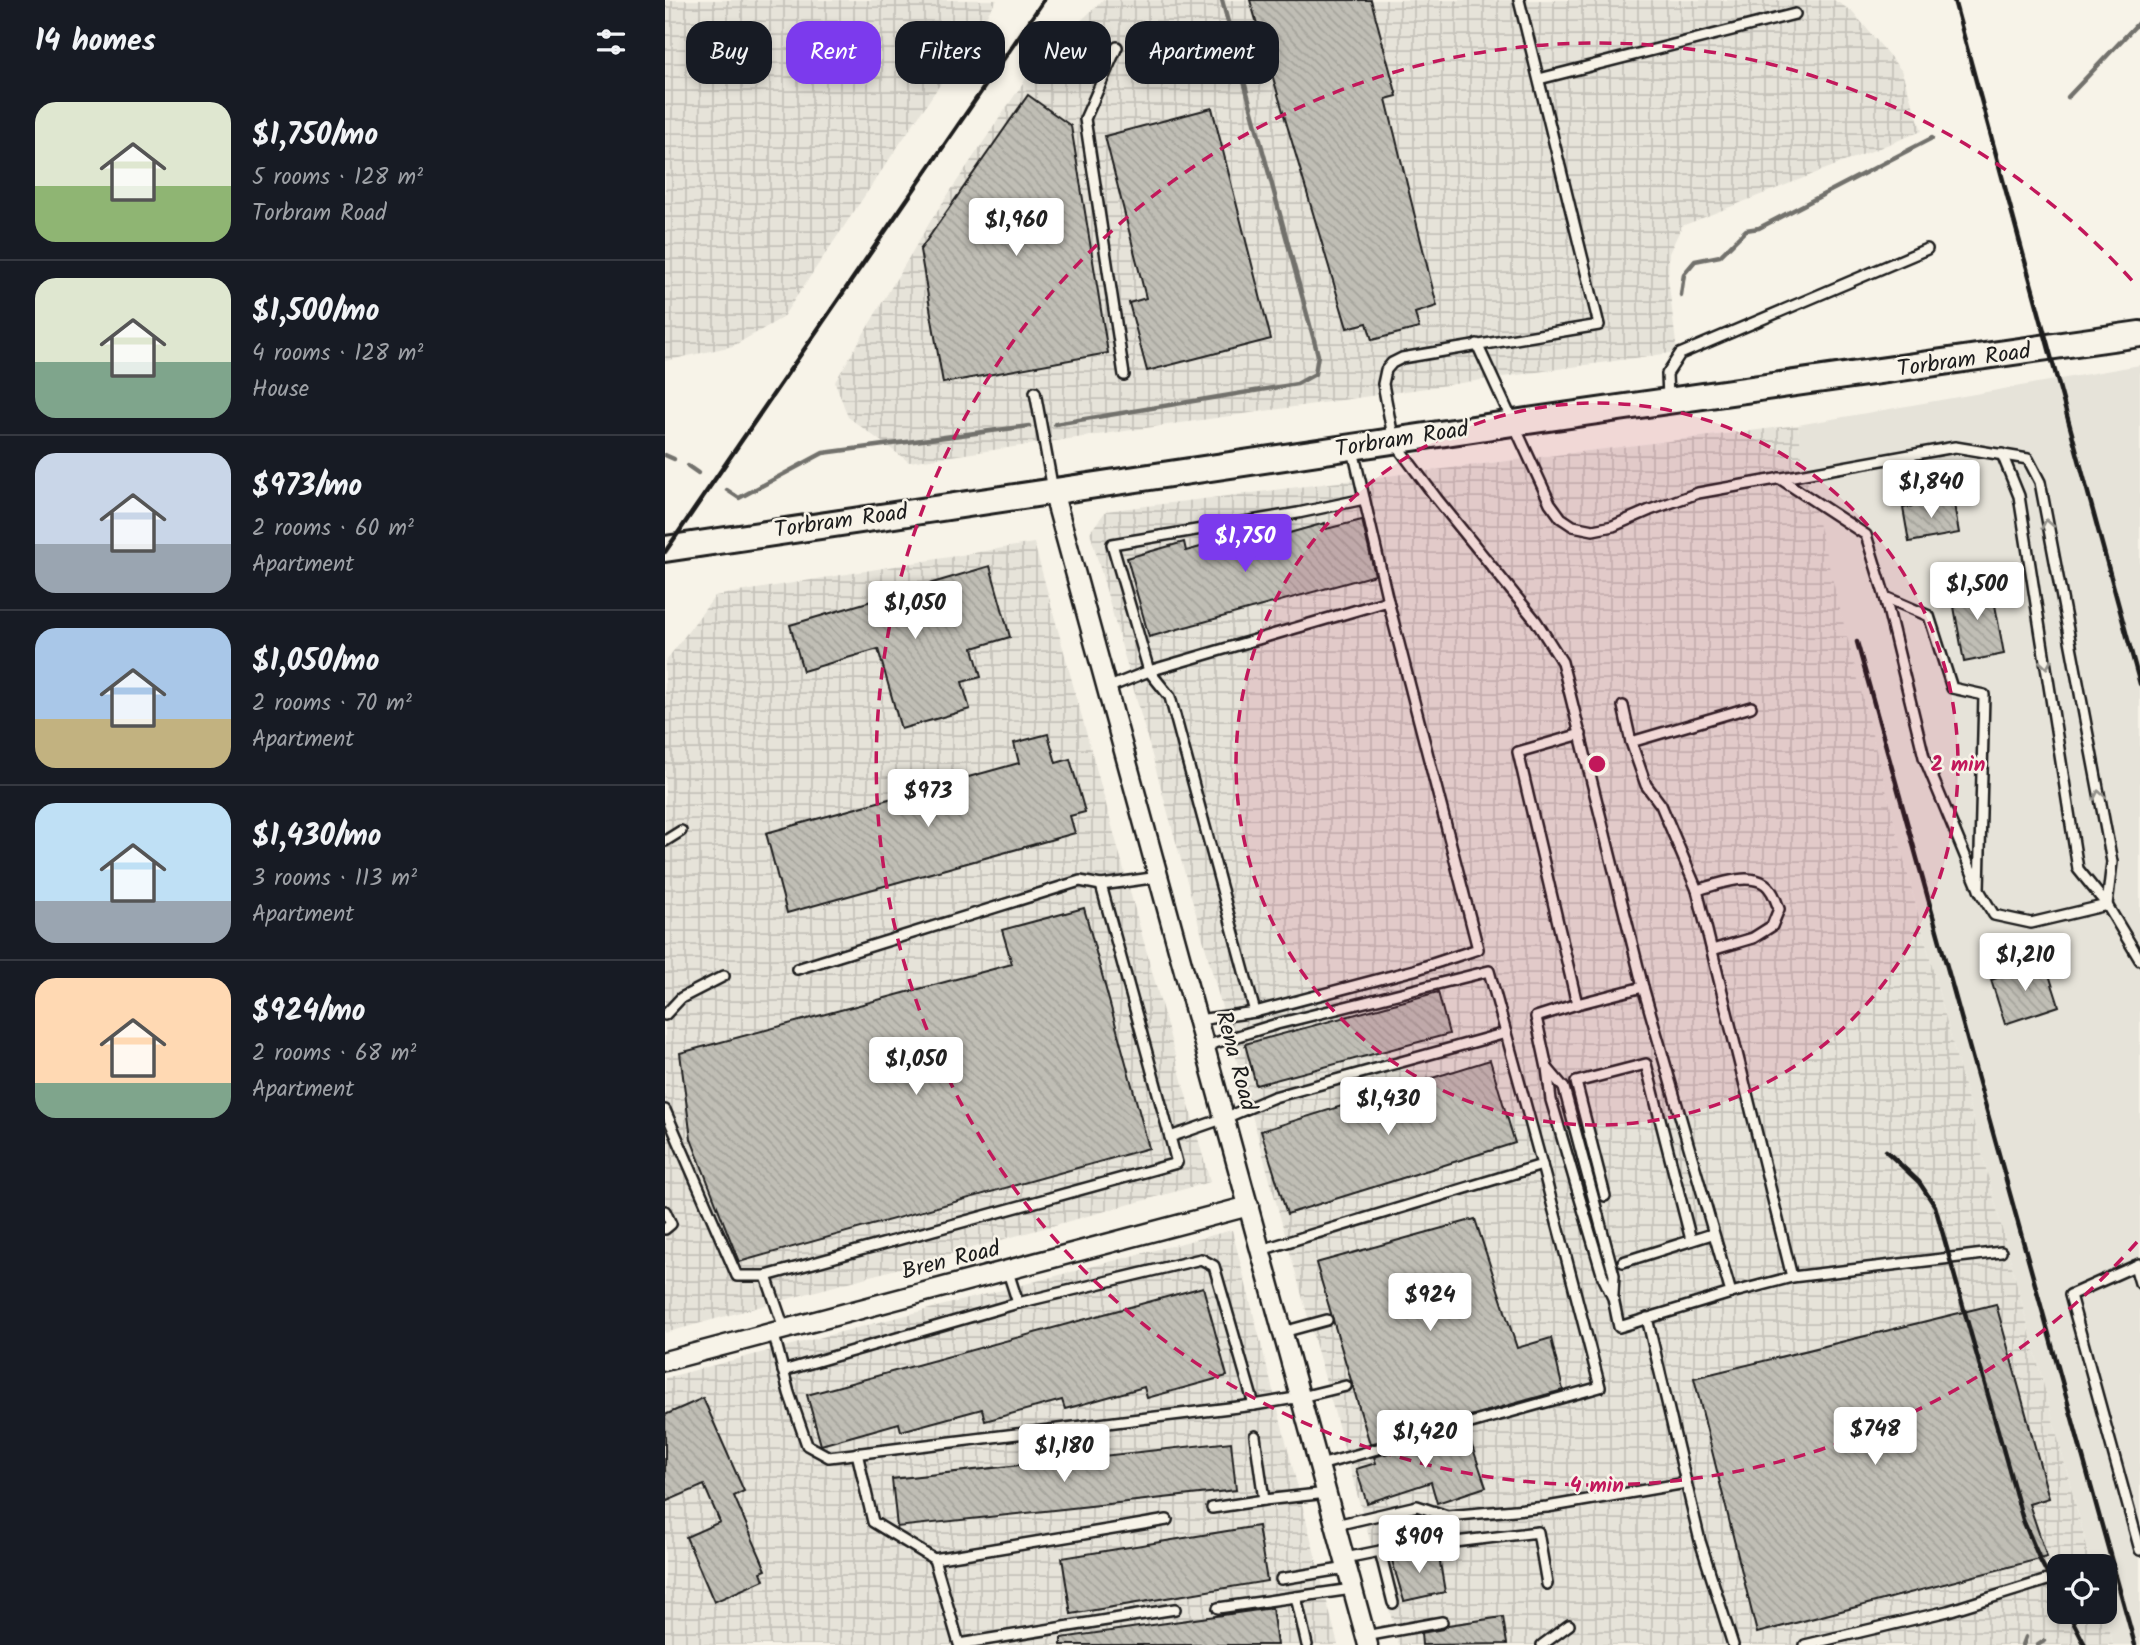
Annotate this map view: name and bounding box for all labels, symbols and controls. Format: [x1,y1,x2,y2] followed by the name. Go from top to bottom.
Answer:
[35,18,156,66] text: 14 homes
[686,21,772,84] chip: Buy
[786,21,881,84] chip: Rent
[895,21,1005,84] chip: Filters
[1019,21,1111,84] chip: New
[1125,21,1279,84] chip: Apartment
[592,23,630,61] icon: filters
[252,112,378,160] text: $1,750/mo
[91,130,175,214] icon: home
[252,160,423,196] text: 5 rooms · 128 m²
[252,196,386,232] text: Torbram Road
[959,198,1073,258] pin: $1,960
[985,203,1047,239] text: $1,960
[252,288,379,336] text: $1,500/mo
[91,306,175,390] icon: home
[1895,334,2034,388] street label: Torbram Road
[252,336,423,372] text: 4 rooms · 128 m²
[252,372,309,408] text: House
[1333,412,1472,468] street label: Torbram Road
[1874,461,1988,520] pin: $1,840
[252,463,362,511] text: $973/mo
[1899,465,1963,501] text: $1,840
[91,481,175,565] icon: home
[772,495,911,549] street label: Torbram Road
[252,511,414,547] text: 2 rooms · 60 m²
[1188,514,1302,574] pin: $1,750
[2041,518,2056,530] one-way arrow
[1215,519,1275,555] text: $1,750
[252,547,354,583] text: Apartment
[1920,562,2034,622] pin: $1,500
[1946,567,2008,603] text: $1,500
[858,582,972,641] pin: $1,050
[884,586,946,622] text: $1,050
[252,638,379,686] text: $1,050/mo
[91,656,175,740] icon: home
[2038,658,2053,670] one-way arrow
[252,686,412,722] text: 2 rooms · 70 m²
[252,722,354,758] text: Apartment
[1931,749,1985,782] text: 2 min
[1585,752,1609,776] centre of rings
[887,770,969,829] pin: $973
[904,774,952,810] text: $973
[2092,789,2107,801] one-way arrow
[252,813,382,861] text: $1,430/mo
[91,831,175,915] icon: home
[252,861,417,897] text: 3 rooms · 113 m²
[252,897,354,933] text: Apartment
[1968,934,2082,993] pin: $1,210
[1996,938,2054,974] text: $1,210
[252,988,366,1036] text: $924/mo
[91,1006,175,1090] icon: home
[1204,1007,1266,1116] street label: Rena Road
[252,1036,416,1072] text: 2 rooms · 68 m²
[859,1038,973,1097] pin: $1,050
[885,1042,947,1078] text: $1,050
[252,1072,354,1108] text: Apartment
[1331,1078,1445,1137] pin: $1,430
[1356,1082,1420,1118] text: $1,430
[898,1231,1004,1291] street label: Bren Road
[1389,1274,1471,1333] pin: $924
[1404,1278,1456,1314] text: $924
[1834,1408,1916,1467] pin: $748
[1368,1410,1482,1470] pin: $1,420
[1850,1412,1900,1448] text: $748
[1393,1415,1457,1451] text: $1,420
[1007,1424,1121,1484] pin: $1,180
[1035,1429,1093,1465] text: $1,180
[1570,1470,1624,1503] text: 4 min
[1378,1516,1460,1575] pin: $909
[1395,1520,1443,1556] text: $909
[2047,1554,2117,1624] map controls
[2047,1554,2117,1624] button: locate

